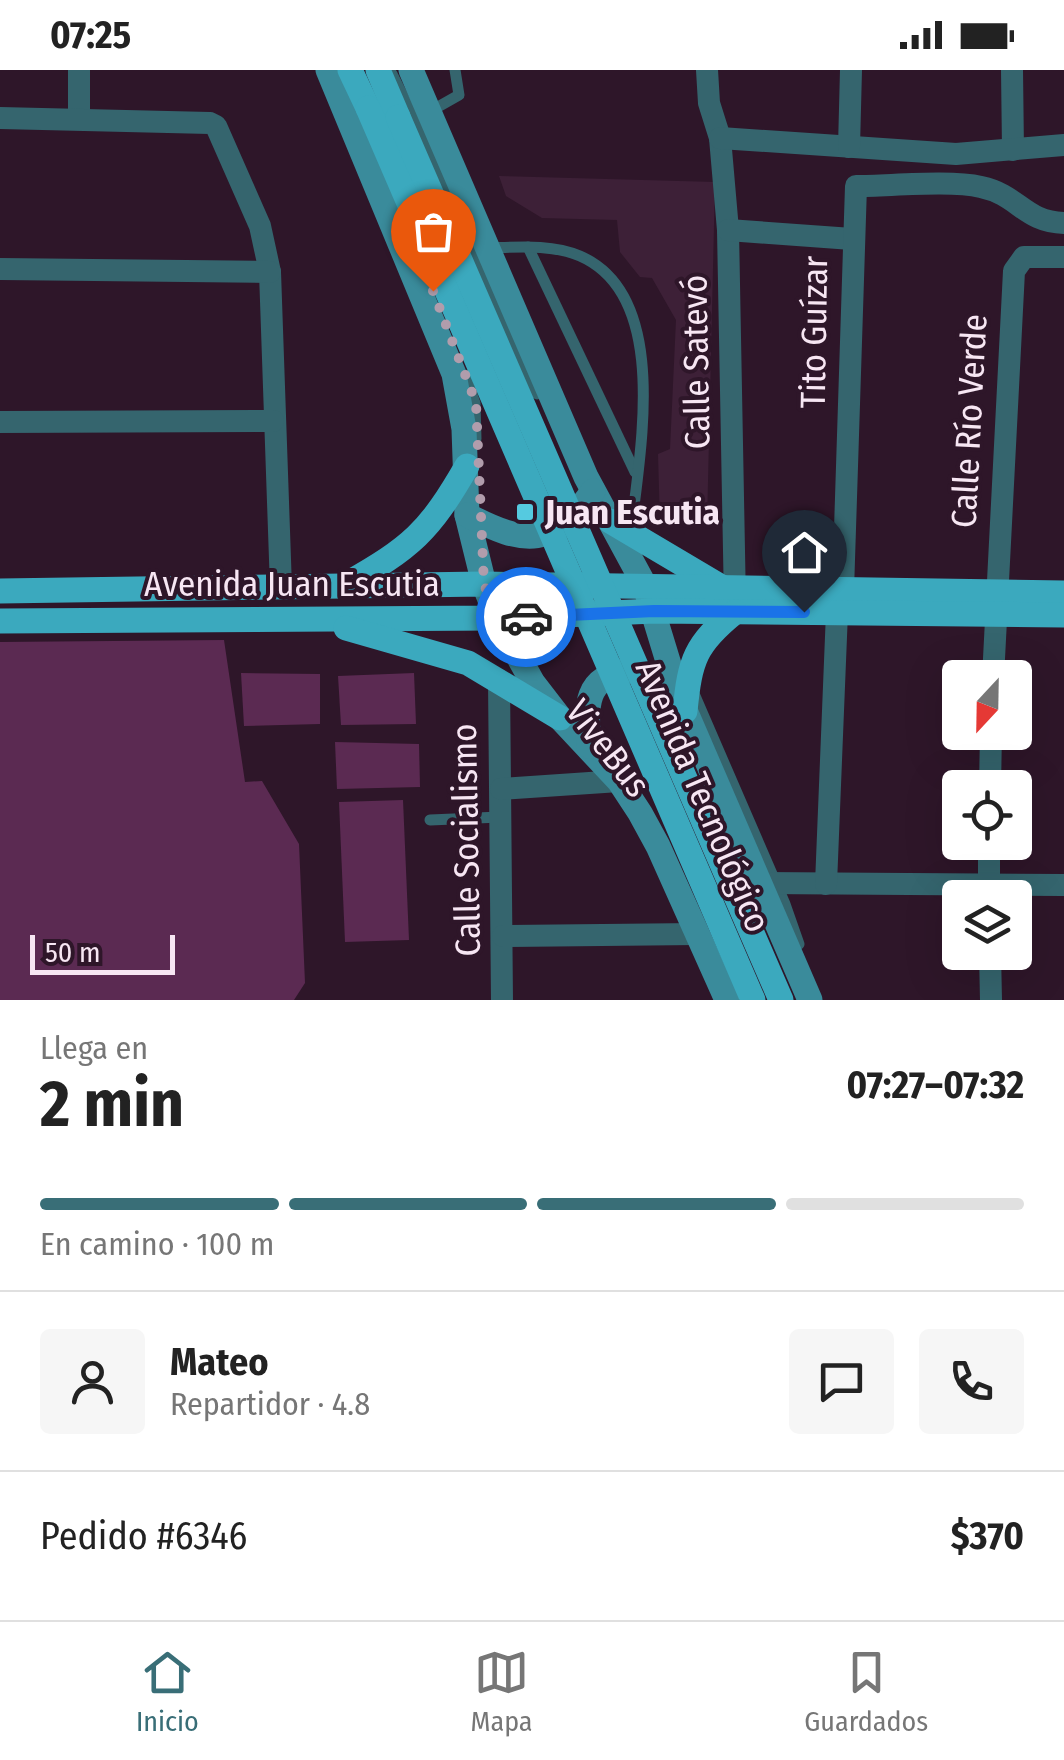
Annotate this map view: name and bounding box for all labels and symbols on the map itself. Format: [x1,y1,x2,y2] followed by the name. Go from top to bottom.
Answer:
[391,189,476,292] pin
[792,255,836,409] street label: Tito Guízar
[673,274,719,450] street label: Calle Satevó
[942,313,996,529] street label: Calle Río Verde
[544,491,720,533] place label: Juan Escutia
[514,501,536,523] marker: Juan Escutia
[762,510,847,613] pin
[144,563,440,605] street label: Avenida Juan Escutia
[476,567,576,667] courier
[627,654,779,938] street label: Avenida Tecnológico
[942,660,1032,750] north arrow
[557,691,659,805] street label: ViveBus
[443,723,489,957] street label: Calle Socialismo
[30,930,175,974] scale bar

